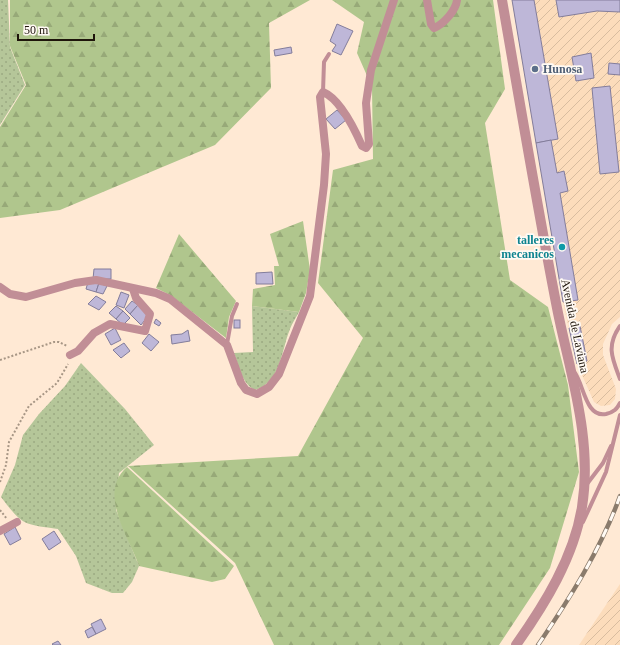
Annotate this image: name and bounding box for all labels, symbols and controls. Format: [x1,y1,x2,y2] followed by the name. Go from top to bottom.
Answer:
[18,16,94,42] scale bar
[24,23,49,37] text: 50 m
[543,62,582,76] place label: Hunosa
[530,64,540,74] marker: Hunosa
[501,233,554,261] place label: talleres mecanicos
[557,242,567,252] marker: talleres mecanicos
[558,278,592,375] street label: Avenida de Laviana

